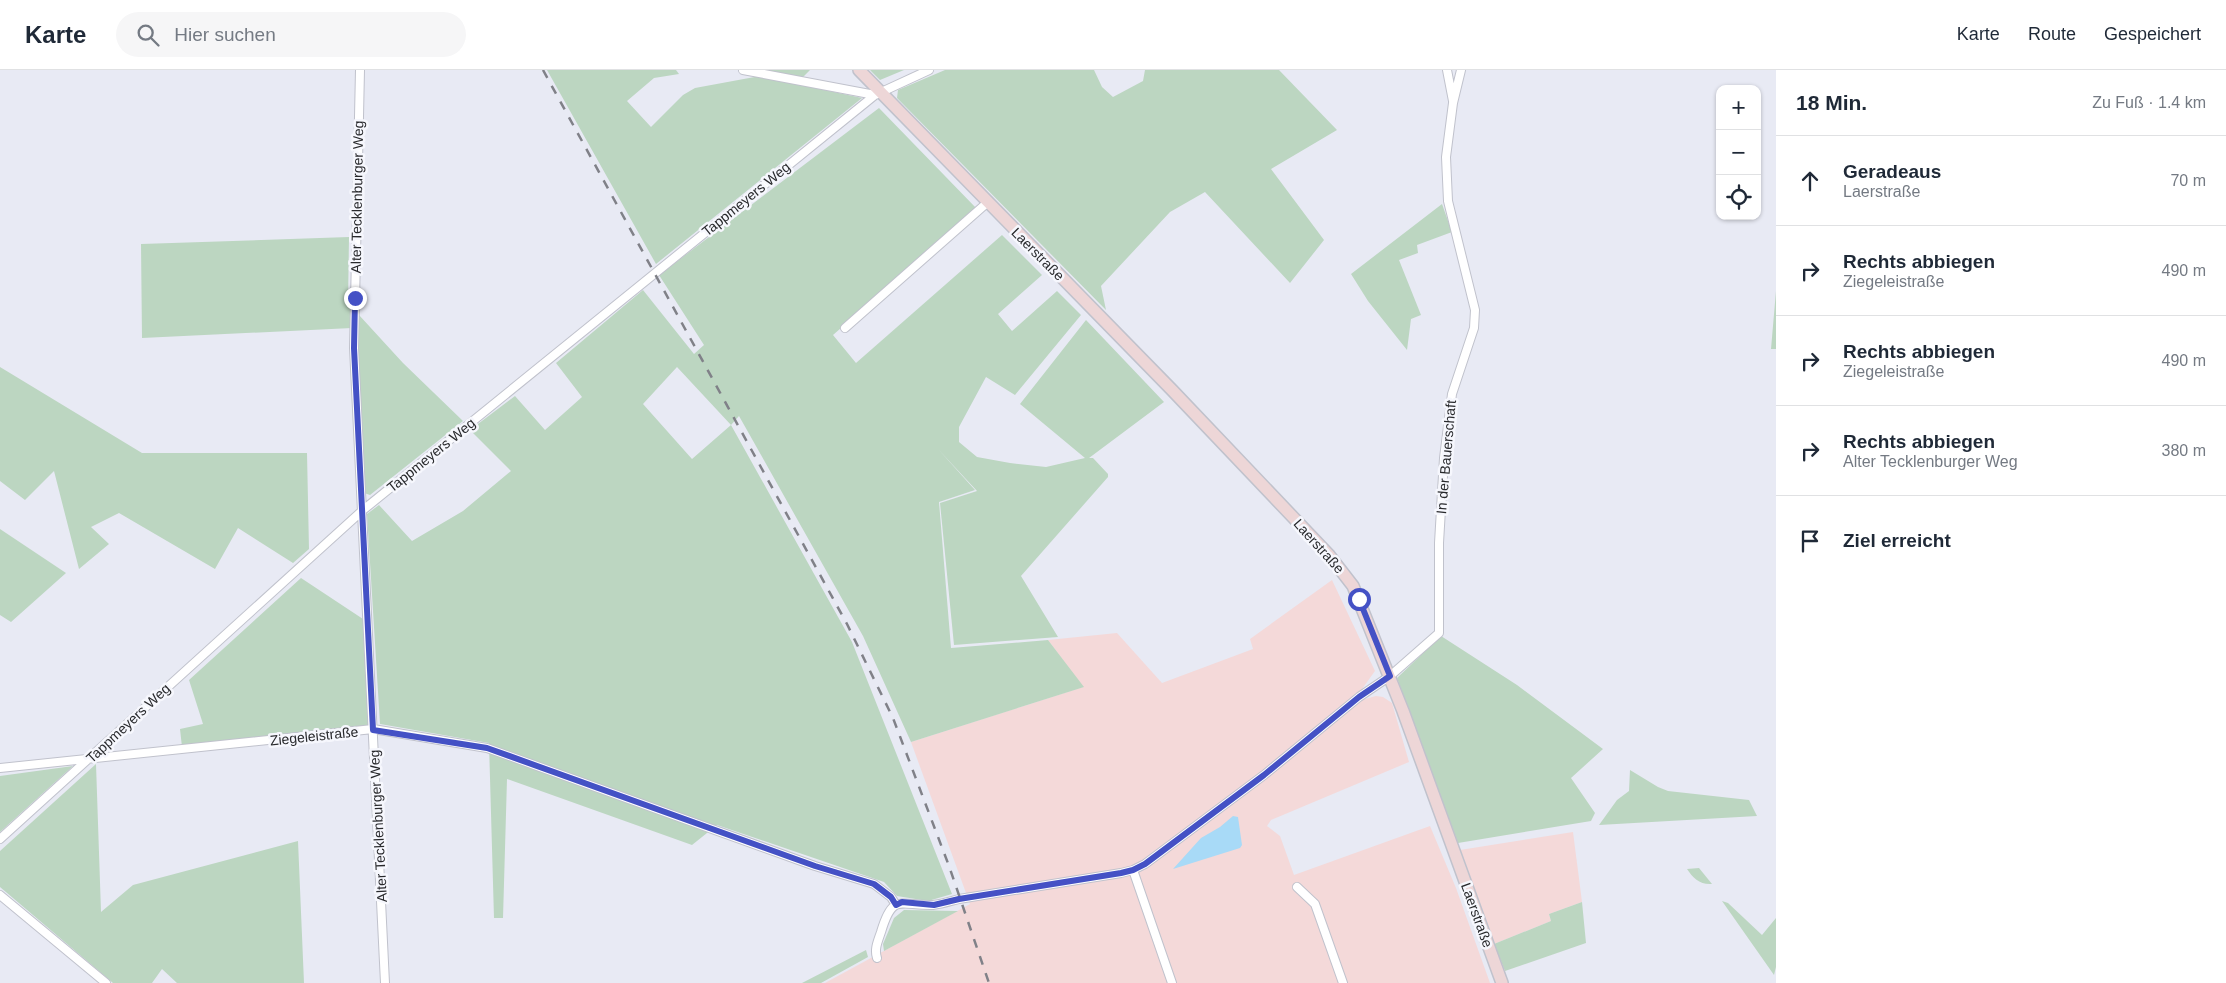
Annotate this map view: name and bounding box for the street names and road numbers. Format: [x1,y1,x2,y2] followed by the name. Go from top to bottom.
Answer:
[348,120,366,274] street label: Alter Tecklenburger Weg
[699,159,793,239] street label: Tappmeyers Weg
[1008,224,1068,284] street label: Laerstraße
[1433,399,1459,515] street label: In der Bauerschaft
[384,415,478,495] street label: Tappmeyers Weg
[1290,515,1348,577] street label: Laerstraße
[83,680,173,766] street label: Tappmeyers Weg
[269,723,359,749] street label: Ziegeleistraße
[366,749,390,903] street label: Alter Tecklenburger Weg
[1458,880,1496,950] street label: Laerstraße

